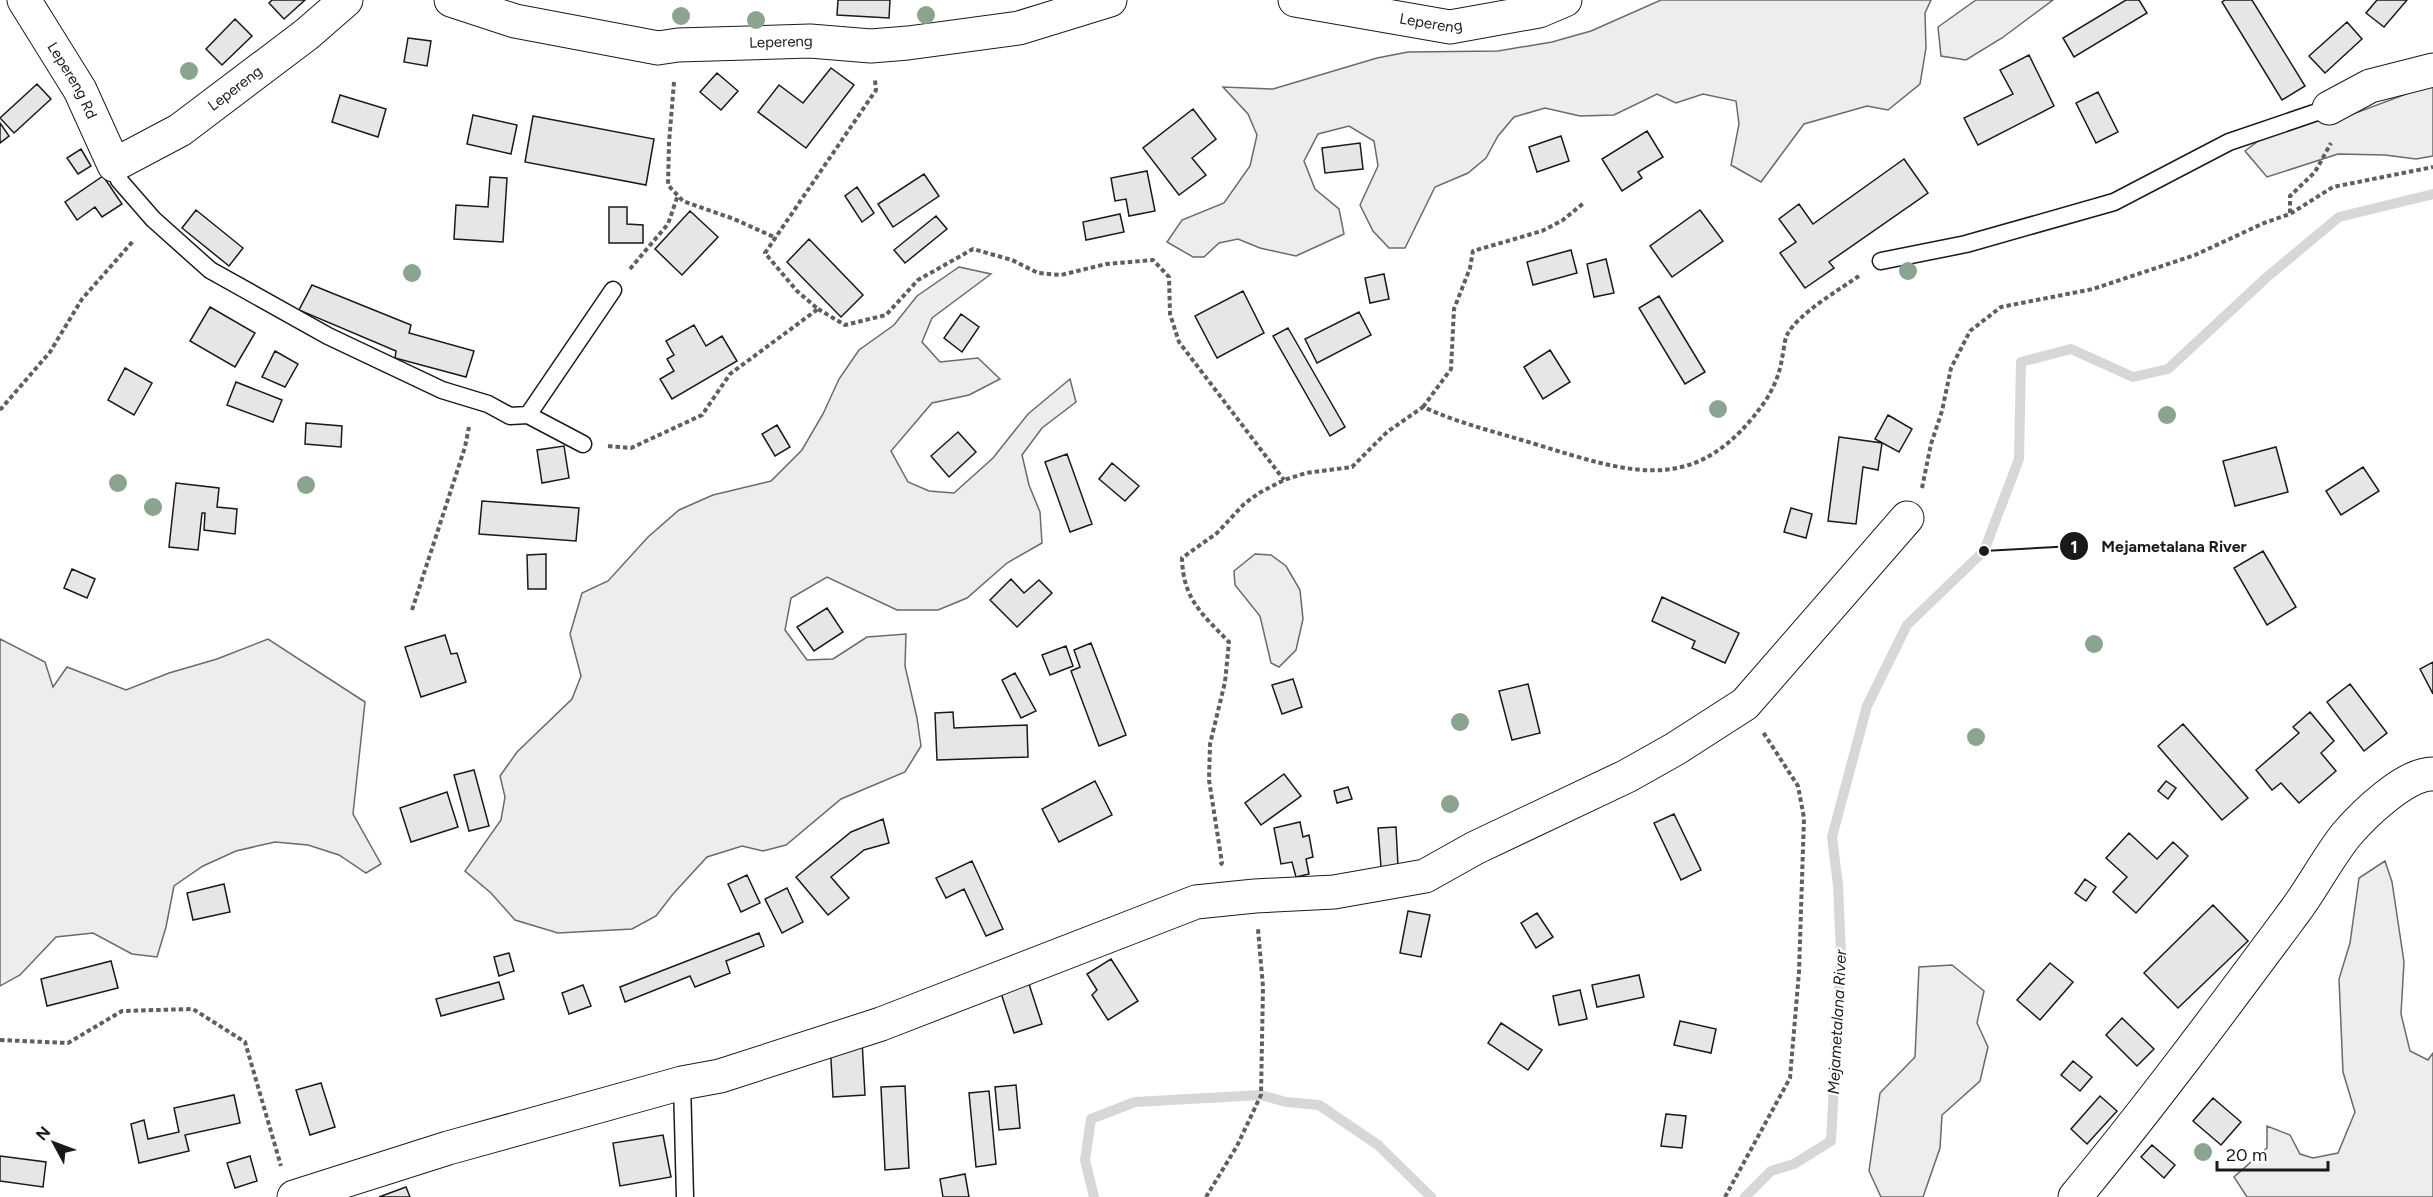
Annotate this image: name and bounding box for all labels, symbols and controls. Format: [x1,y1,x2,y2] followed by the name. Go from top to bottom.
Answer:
[1398,9,1464,36] street label: Lepereng
[749,32,813,52] street label: Lepereng
[43,39,101,122] street label: Lepereng Rd
[204,62,266,115] street label: Lepereng
[2059,529,2259,563] callout: Mejametalana River
[2070,536,2078,558] text: 1
[2101,537,2247,556] text: Mejametalana River
[1824,949,1850,1095] water label: Mejametalana River
[24,1113,84,1173] north arrow
[32,1123,54,1144] text: N
[2217,1134,2328,1172] scale bar
[2226,1144,2267,1166] text: 20 m

